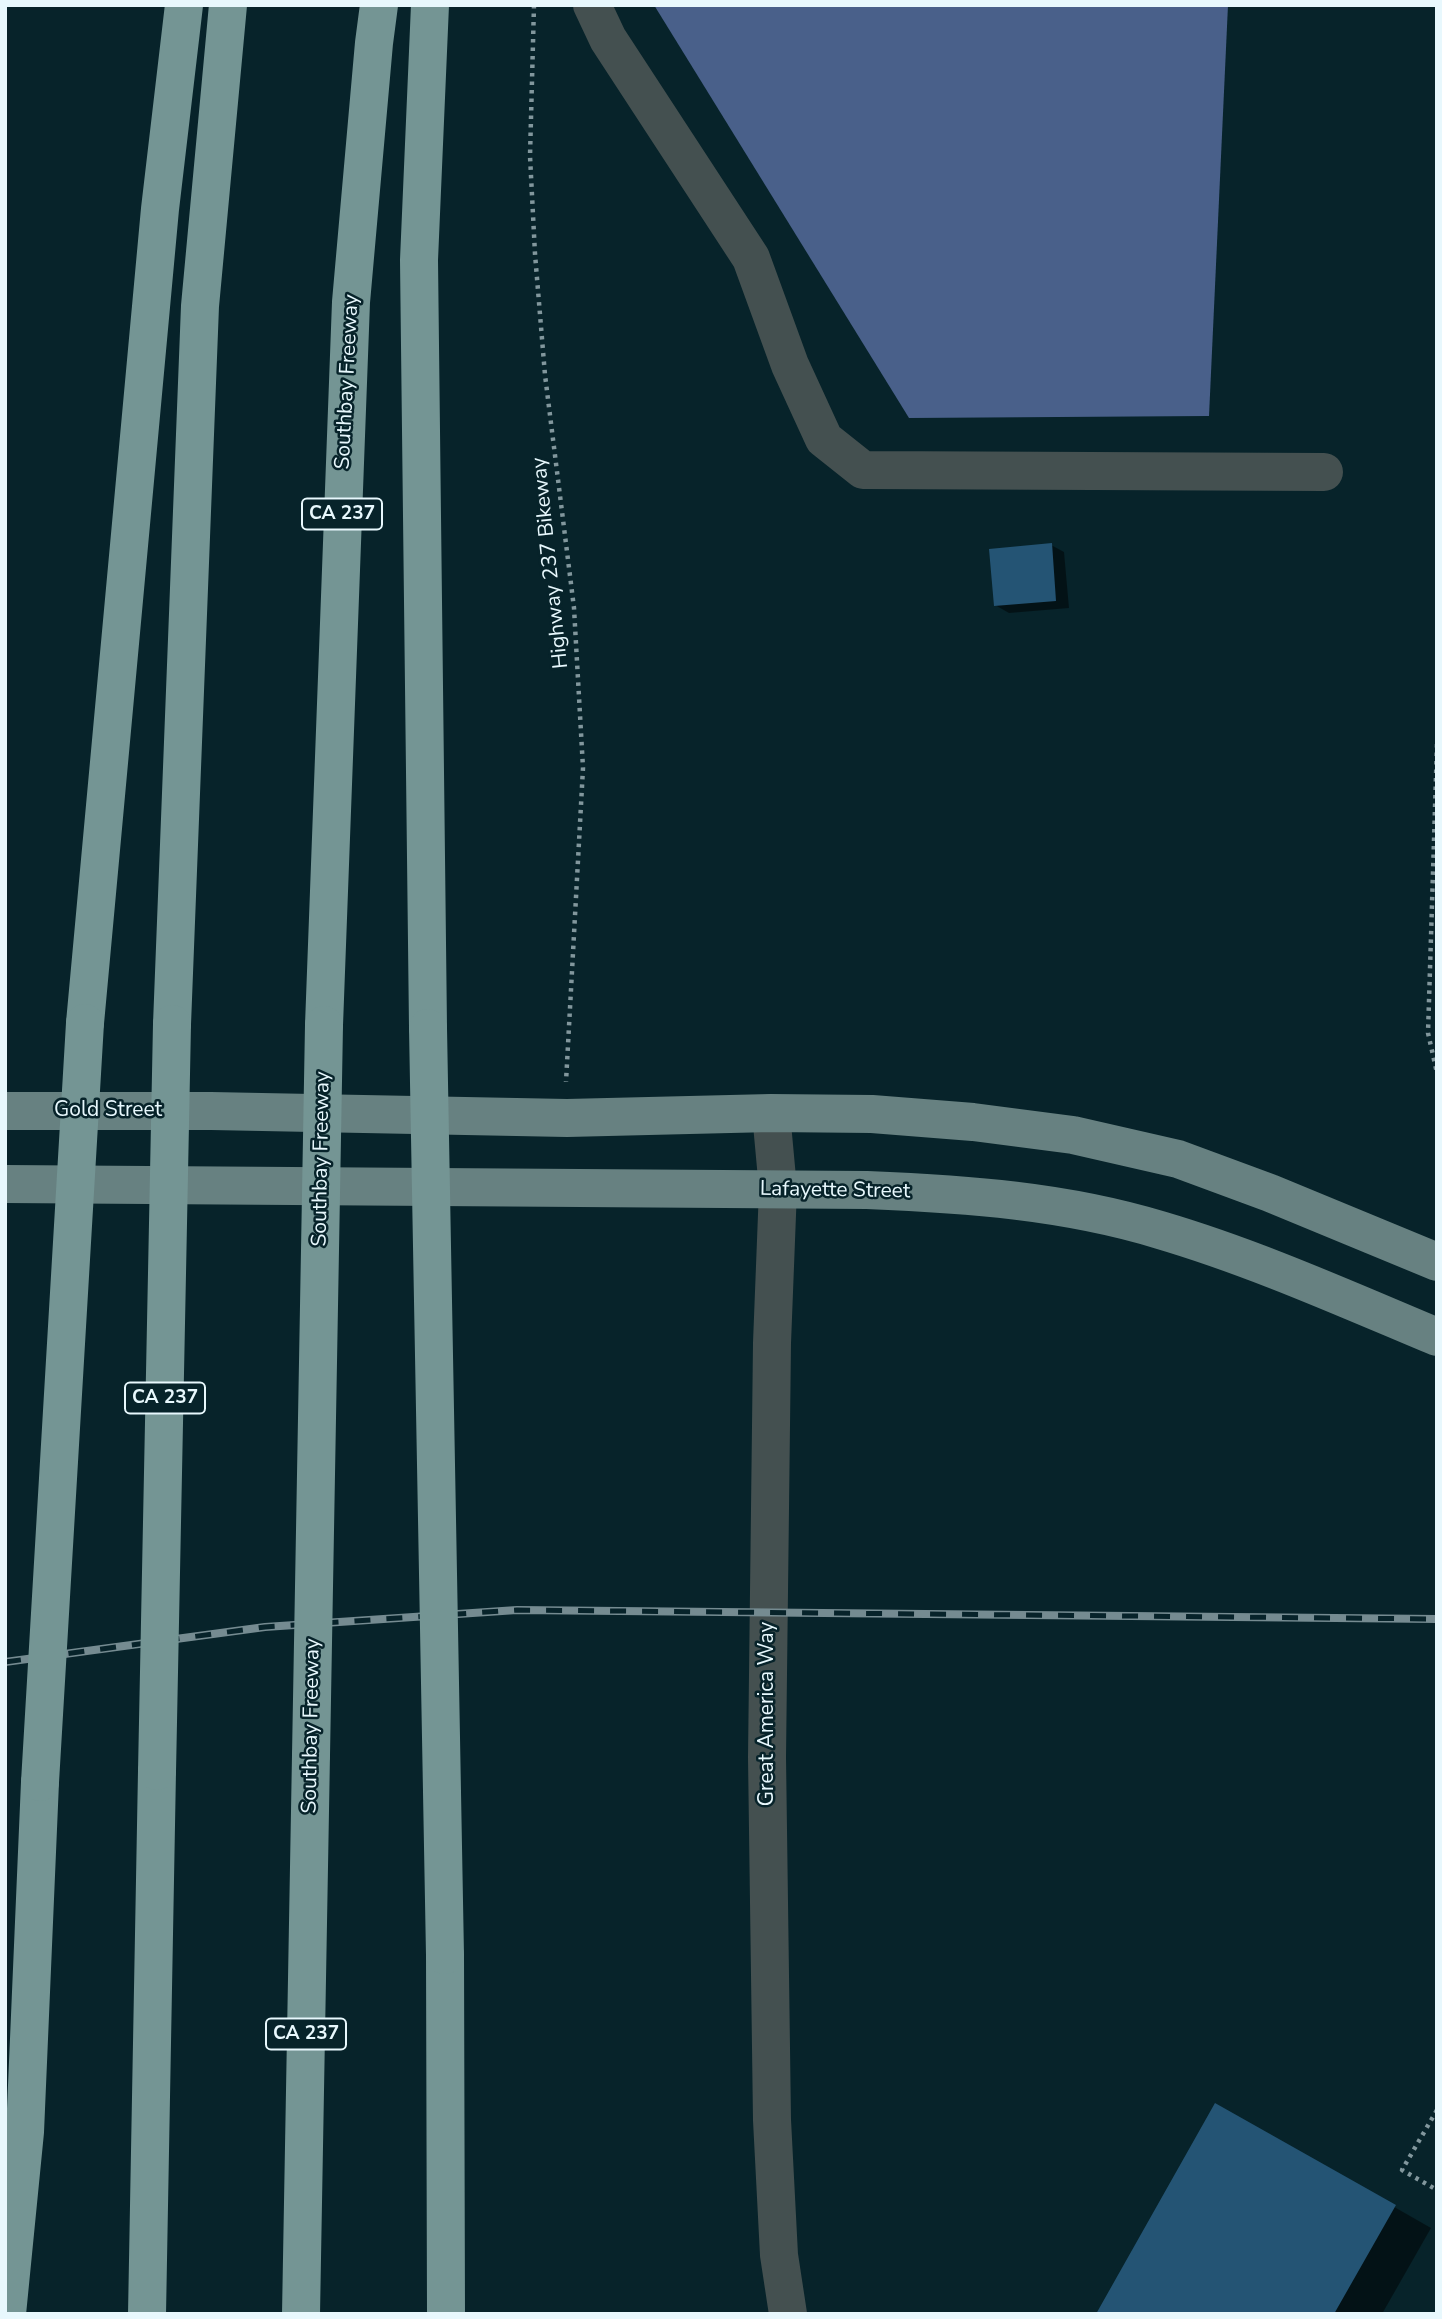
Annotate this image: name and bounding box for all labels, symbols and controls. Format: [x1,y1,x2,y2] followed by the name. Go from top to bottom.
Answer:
[331,294,365,470] street label: Southbay Freeway
[527,456,575,670] street label: Highway 237 Bikeway
[302,499,382,530] road number: CA 237
[308,1071,336,1247] street label: Southbay Freeway
[54,1098,162,1124] street label: Gold Street
[760,1177,910,1205] street label: Lafayette Street
[125,1382,205,1414] road number: CA 237
[755,1622,781,1806] street label: Great America Way
[298,1638,326,1814] street label: Southbay Freeway
[266,2018,346,2050] road number: CA 237

